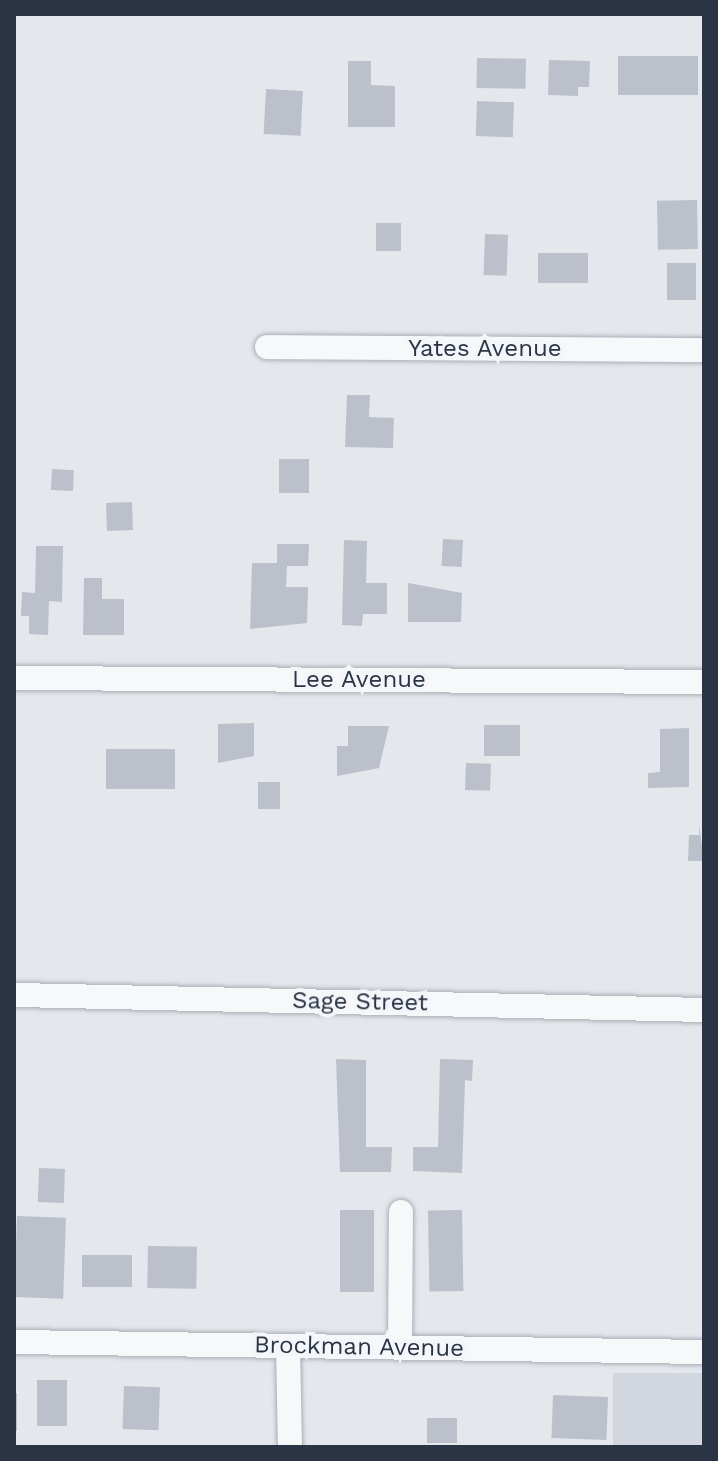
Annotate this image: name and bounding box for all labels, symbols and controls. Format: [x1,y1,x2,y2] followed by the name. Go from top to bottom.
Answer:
[408,335,562,363] street label: Yates Avenue
[292,666,426,694] street label: Lee Avenue
[292,986,428,1018] street label: Sage Street
[253,1331,465,1363] street label: Brockman Avenue

